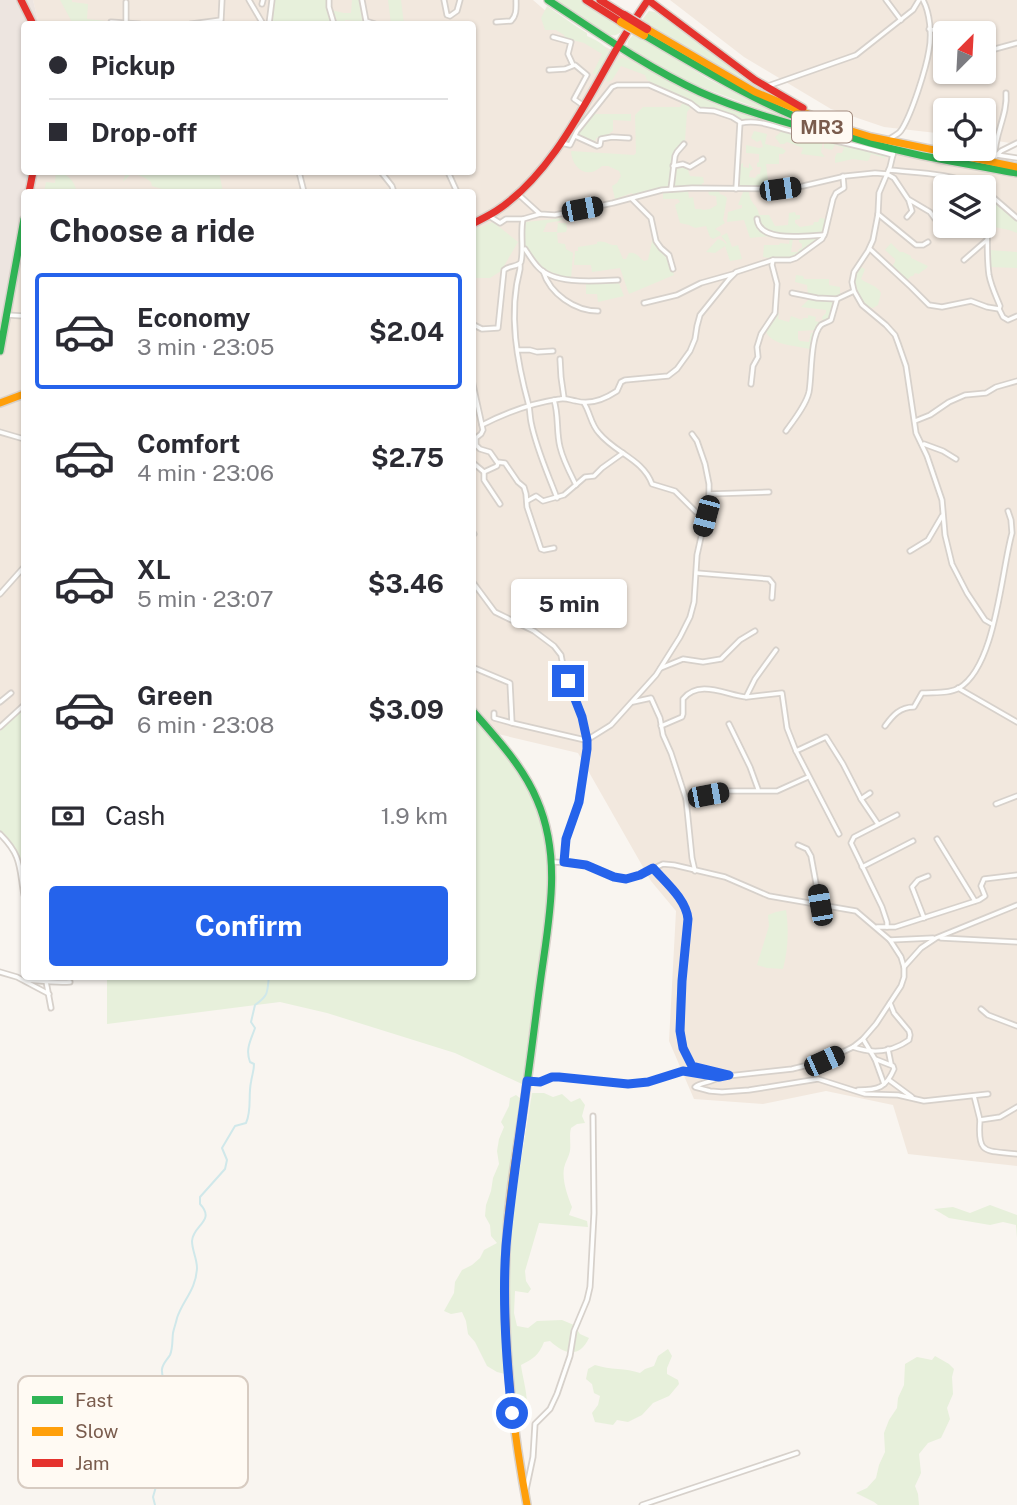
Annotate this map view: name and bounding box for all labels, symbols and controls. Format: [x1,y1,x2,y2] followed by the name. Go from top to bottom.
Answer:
[933,21,996,84] north arrow
[933,21,996,238] map controls
[91,50,175,81] text: Pickup
[933,98,996,161] button: locate
[792,111,852,142] road number: MR3
[91,117,197,148] text: Drop-off
[933,175,996,238] button: layers
[758,176,803,202] car
[560,195,605,223] car
[49,212,255,249] text: Choose a ride
[53,300,116,363] icon: car
[137,302,250,333] text: Economy
[369,316,444,347] text: $2.04
[137,333,275,360] text: 3 min · 23:05
[53,426,116,489] icon: car
[137,428,240,459] text: Comfort
[371,442,444,473] text: $2.75
[137,459,274,486] text: 4 min · 23:06
[691,493,722,539] car
[53,552,116,615] icon: car
[137,554,171,585] text: XL
[368,568,444,599] text: $3.46
[510,580,626,628] callout: 5 min
[137,585,274,612] text: 5 min · 23:07
[538,590,600,617] text: 5 min
[552,665,584,697] route end
[53,678,116,741] icon: car
[137,680,213,711] text: Green
[368,694,444,725] text: $3.09
[137,711,274,738] text: 6 min · 23:08
[686,781,731,809] car
[49,797,87,835] icon: cash
[105,800,165,831] text: Cash
[381,802,448,829] text: 1.9 km
[807,882,834,928] car
[49,886,448,966] button: Confirm
[801,1043,848,1079] car
[18,1376,248,1488] legend
[75,1389,113,1411] text: Fast
[496,1397,528,1429] route start
[75,1420,119,1442] text: Slow
[75,1452,109,1474] text: Jam

